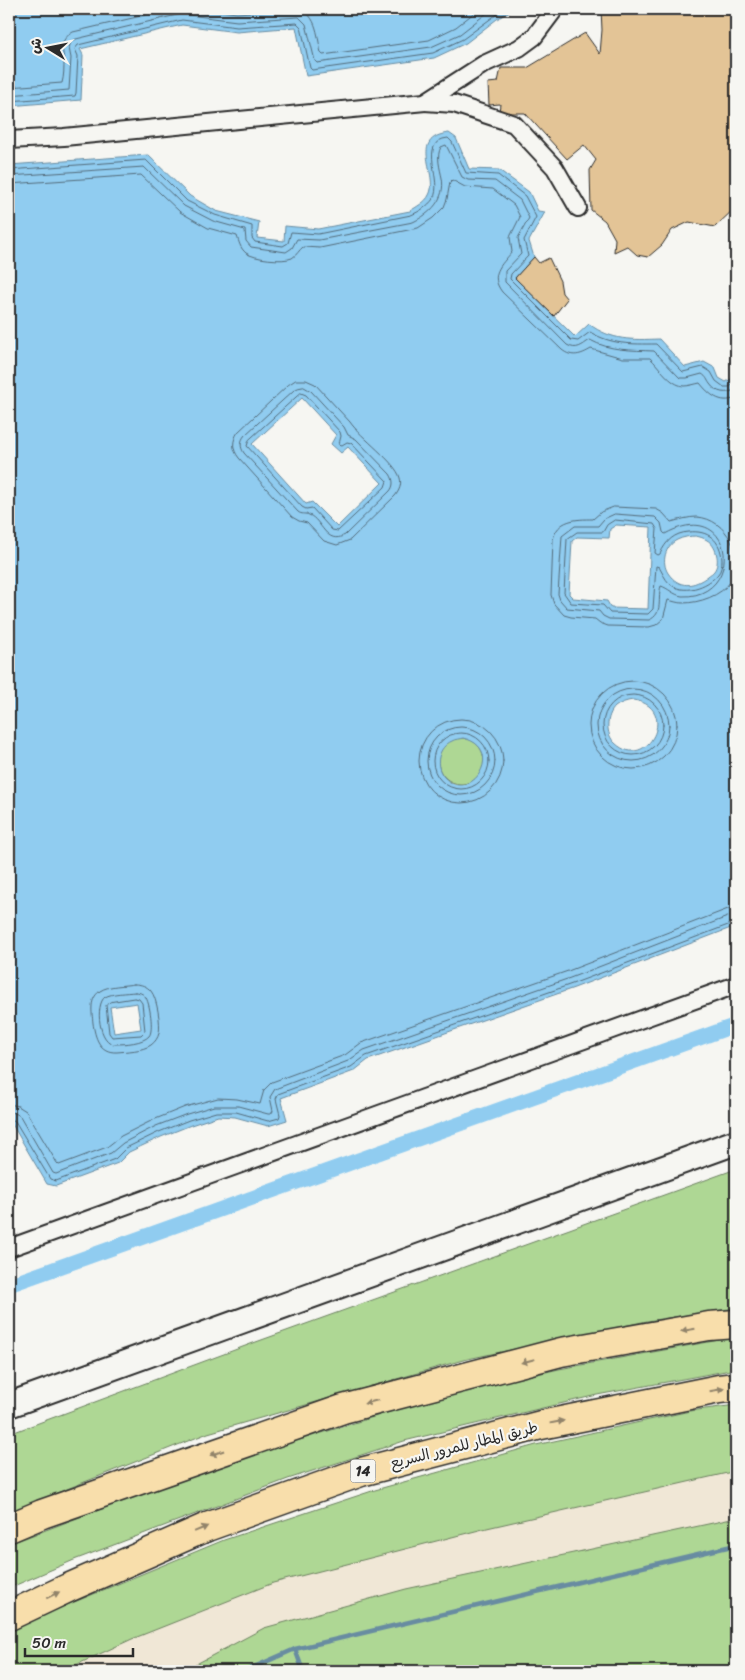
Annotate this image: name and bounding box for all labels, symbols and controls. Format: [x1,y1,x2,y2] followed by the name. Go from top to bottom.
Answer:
[22,22,72,72] north arrow
[22,36,49,56] text: ش
[680,1326,696,1334] one-way arrow
[521,1357,536,1365] one-way arrow
[709,1385,725,1393] one-way arrow
[364,1398,379,1406] one-way arrow
[387,1414,541,1476] street label: طريق المطار للمرور السريع
[550,1418,565,1426] one-way arrow
[209,1449,224,1457] one-way arrow
[350,1460,376,1482] road number: 14
[194,1525,208,1533] one-way arrow
[46,1591,60,1599] one-way arrow
[25,1625,132,1657] scale bar
[32,1630,67,1656] text: 50 m

